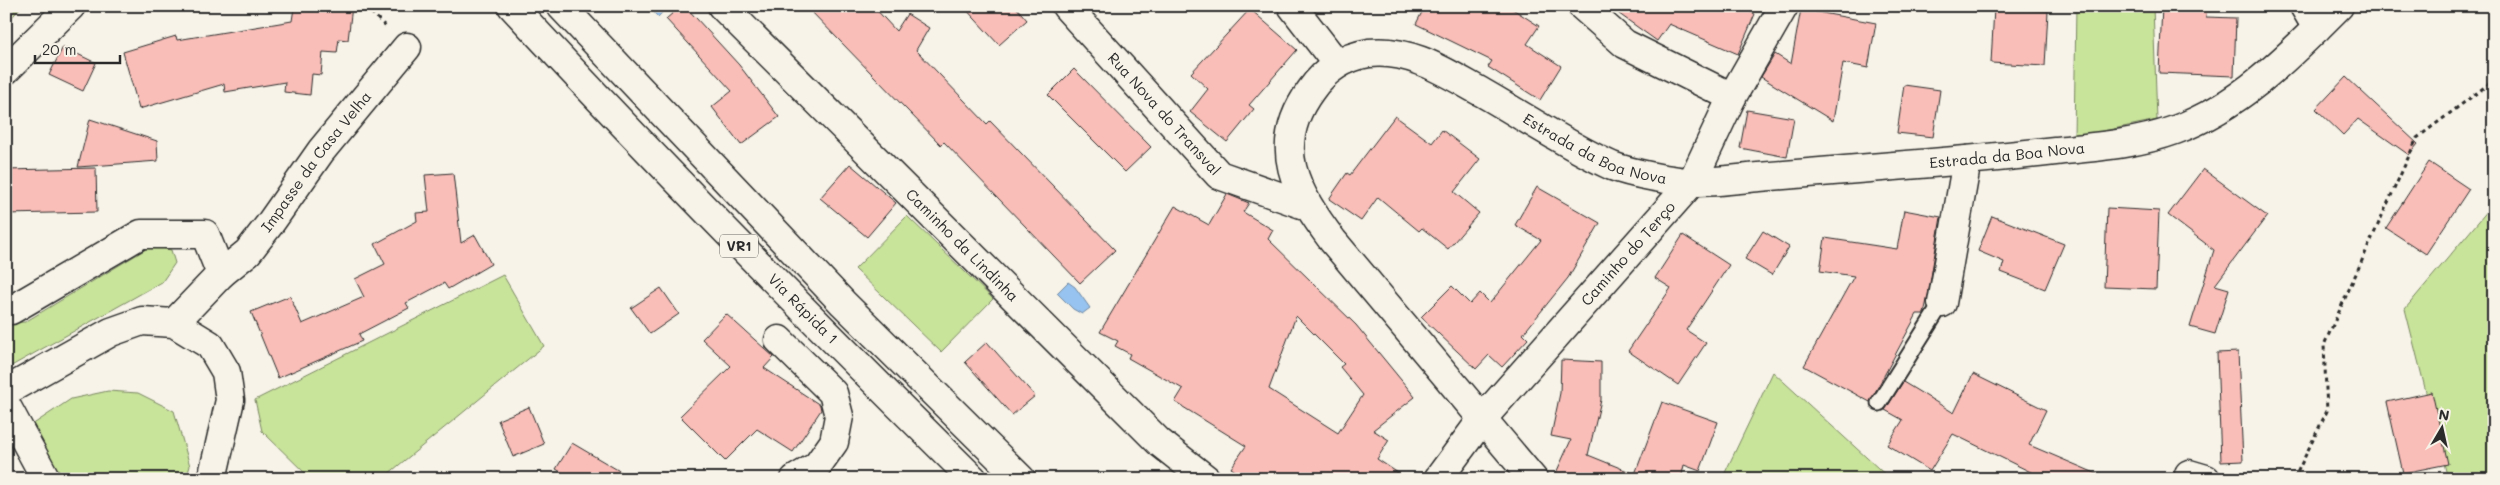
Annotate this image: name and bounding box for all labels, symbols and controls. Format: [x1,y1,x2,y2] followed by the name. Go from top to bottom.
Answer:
[35,32,120,64] scale bar
[42,39,76,59] text: 20 m
[1104,48,1226,179] street label: Rua Nova do Transval
[256,87,375,236] street label: Impasse da Casa Velha
[1520,108,1669,188] street label: Estrada da Boa Nova
[1928,137,2086,172] street label: Estrada da Boa Nova
[902,184,1024,305] street label: Caminho da Lindinha
[1576,197,1679,310] street label: Caminho do Terço
[720,235,758,258] road number: VR1
[764,269,843,348] street label: Via Rápida 1
[2418,402,2468,452] north arrow
[2437,404,2451,425] text: N

